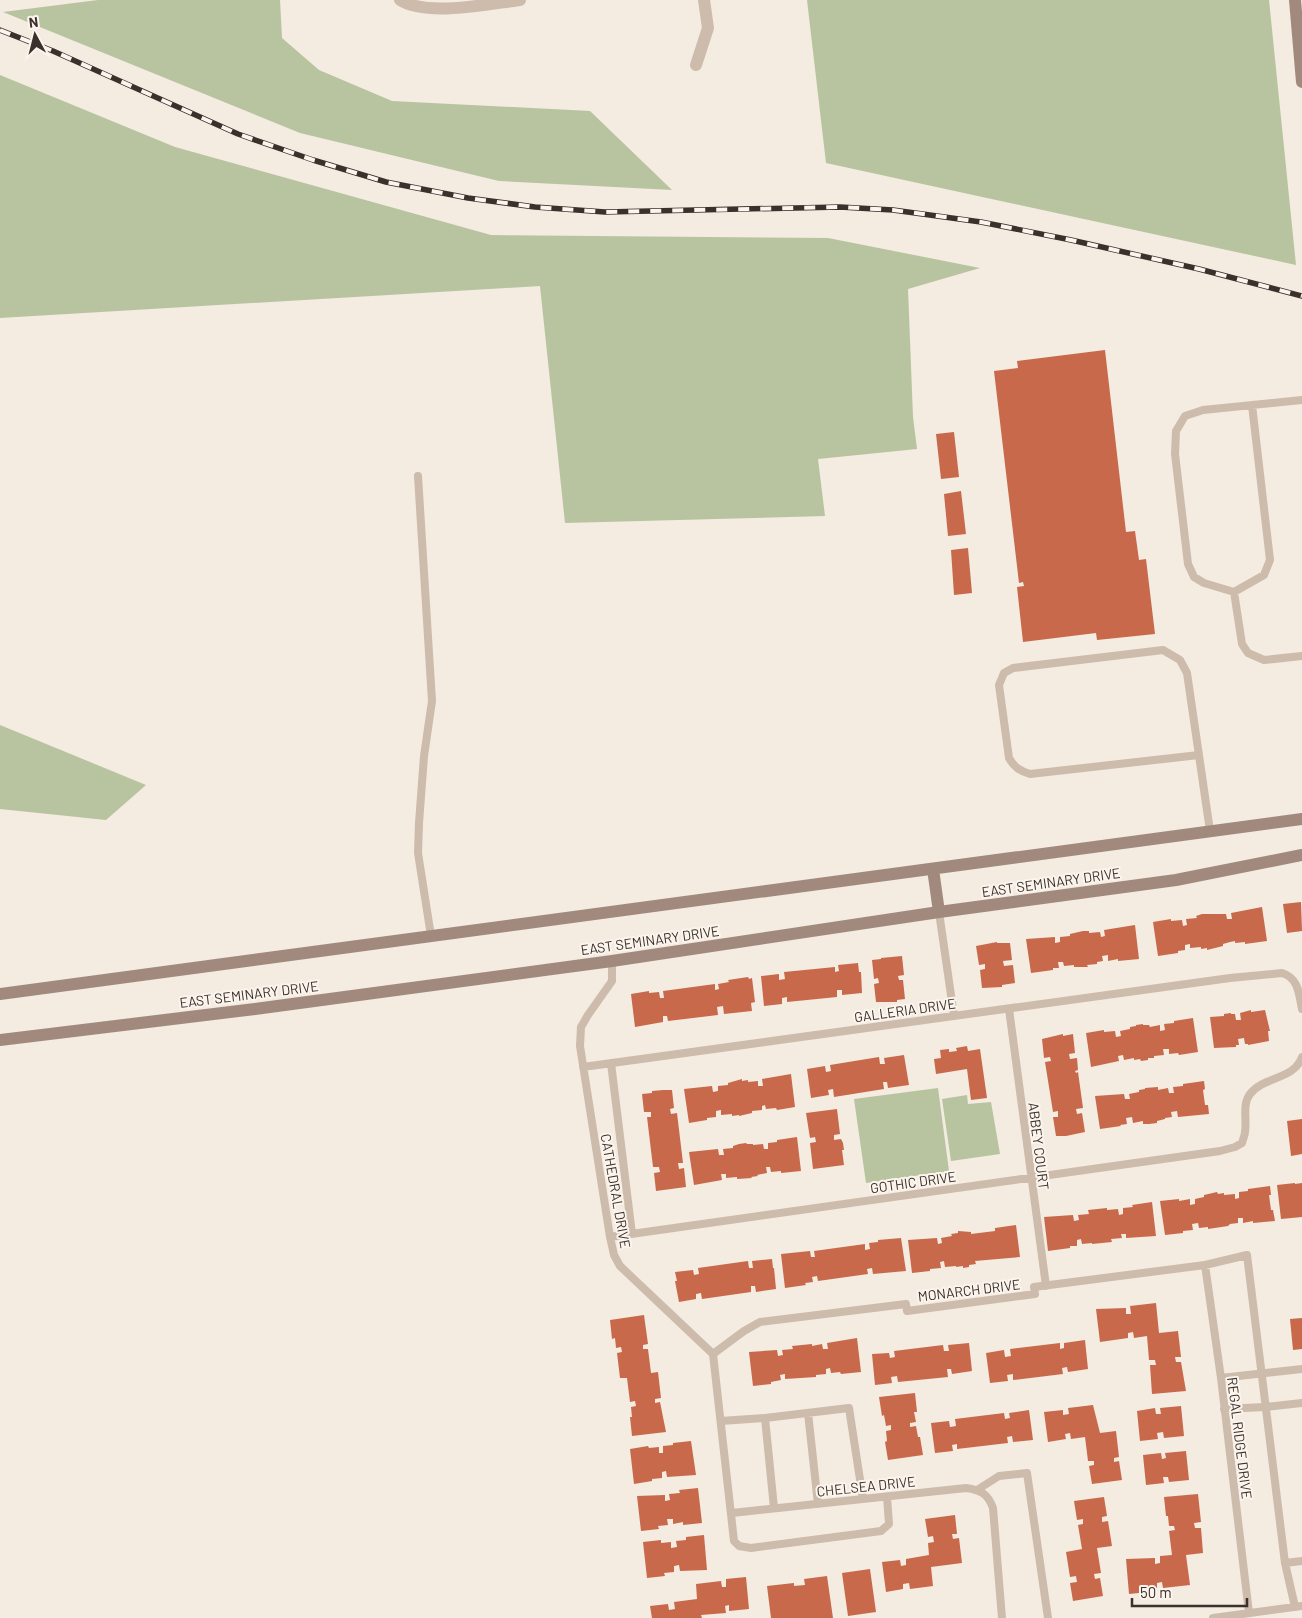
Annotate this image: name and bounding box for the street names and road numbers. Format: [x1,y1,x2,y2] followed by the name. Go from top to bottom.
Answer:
[981,864,1121,900] street label: EAST SEMINARY DRIVE
[580,922,720,958] street label: EAST SEMINARY DRIVE
[179,977,319,1011] street label: EAST SEMINARY DRIVE
[853,994,957,1026] street label: GALLERIA DRIVE
[1025,1101,1053,1191] street label: ABBEY COURT
[598,1132,634,1250] street label: CATHEDRAL DRIVE
[869,1168,957,1196] street label: GOTHIC DRIVE
[917,1275,1021,1305] street label: MONARCH DRIVE
[1224,1376,1256,1500] street label: REGAL RIDGE DRIVE
[816,1472,916,1500] street label: CHELSEA DRIVE

